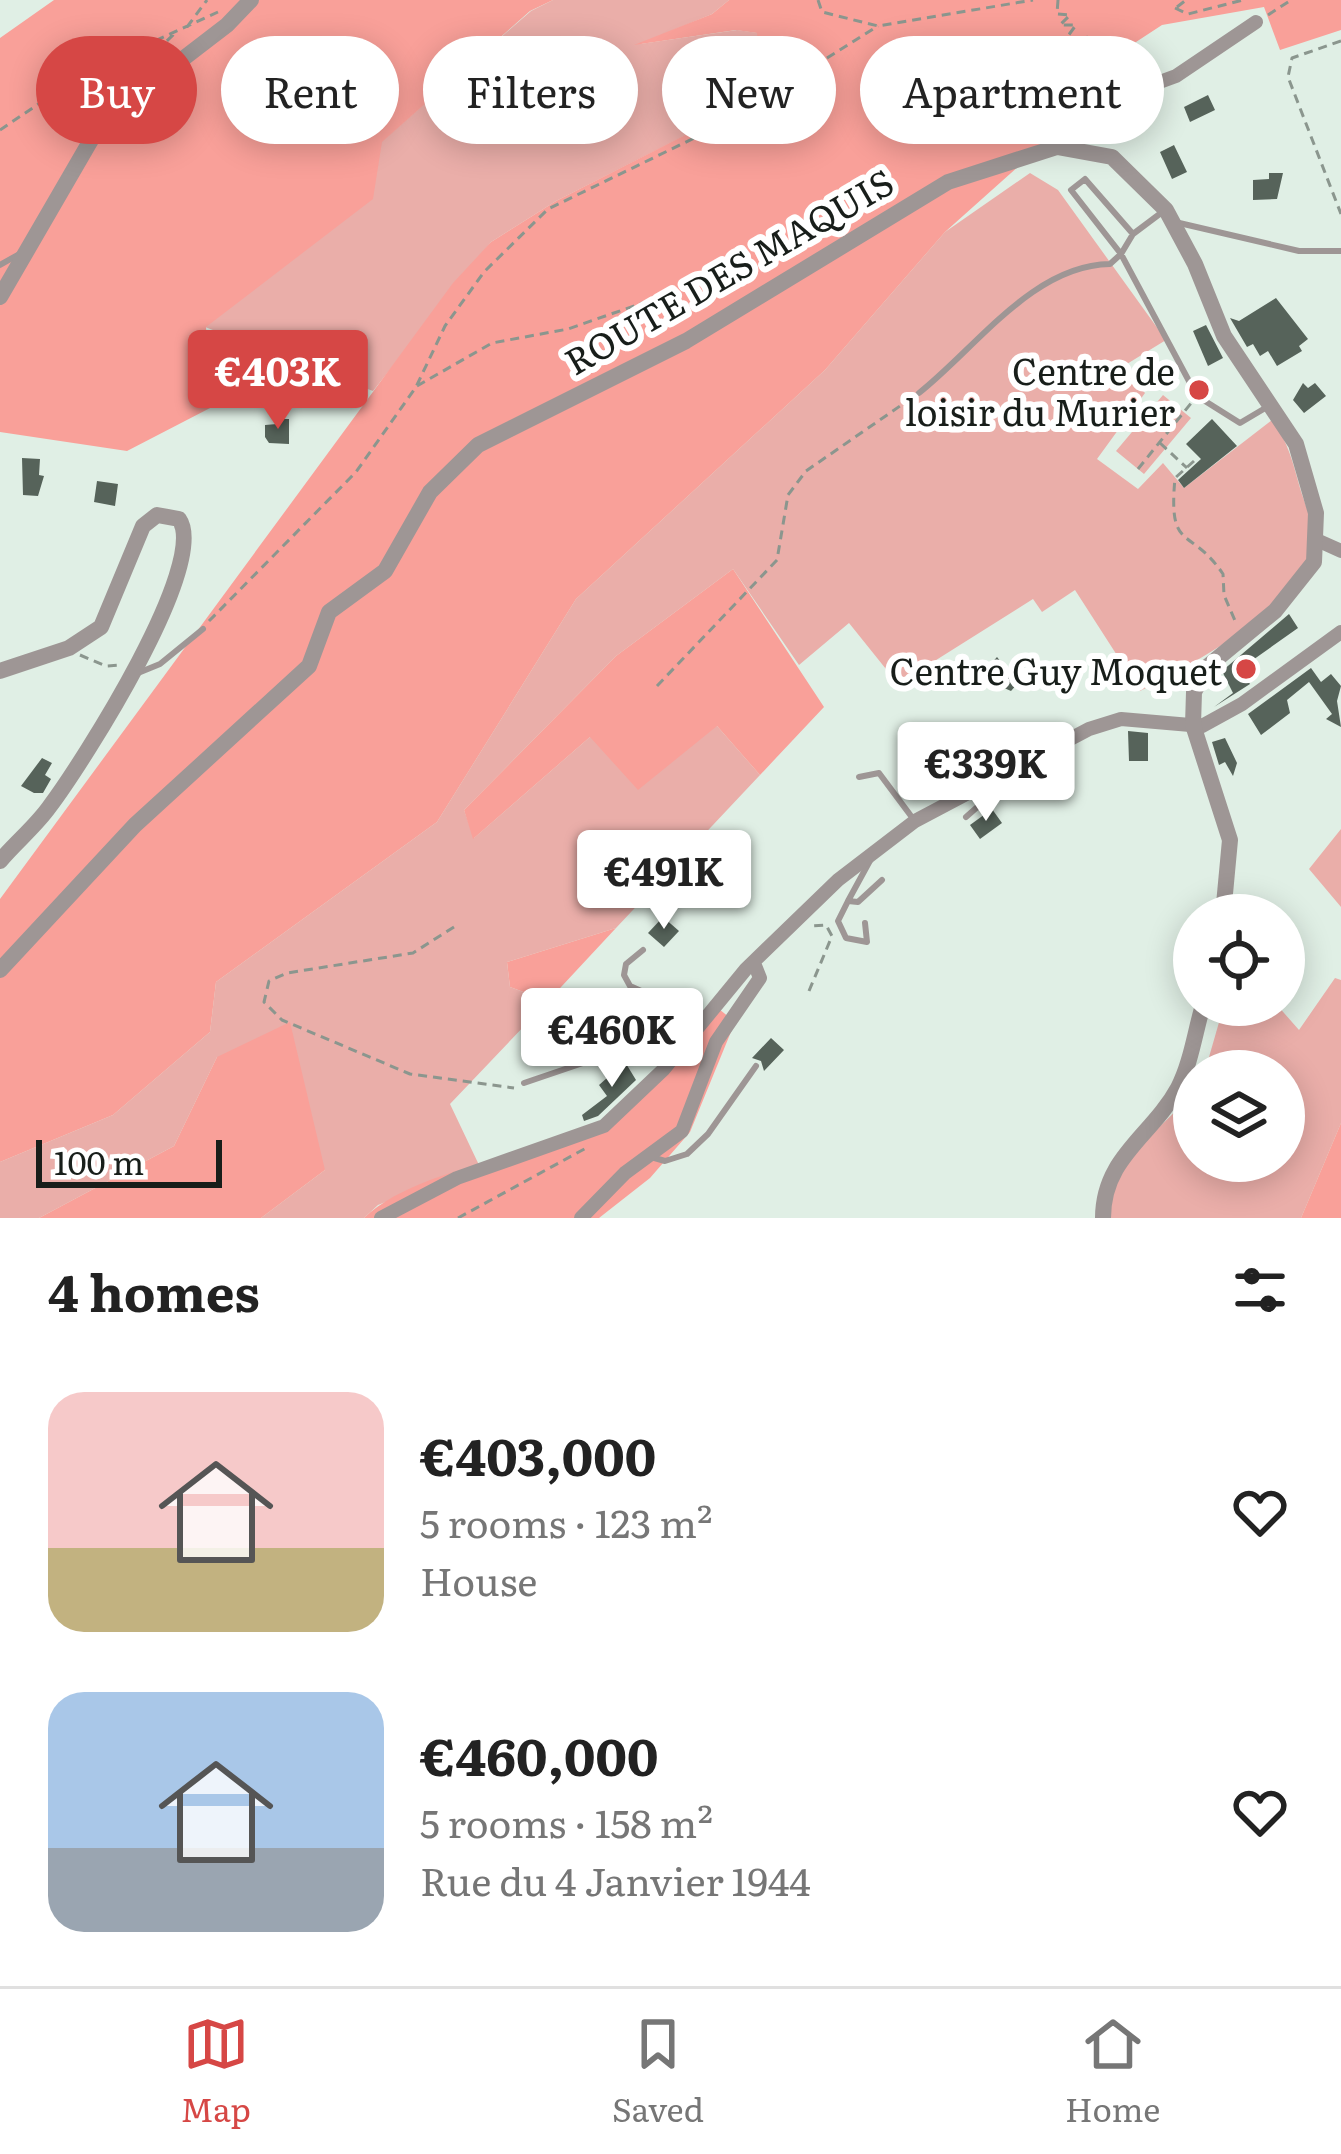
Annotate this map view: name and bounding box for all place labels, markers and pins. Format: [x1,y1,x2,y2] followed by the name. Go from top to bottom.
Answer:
[194,330,362,432] pin: €403K
[905,343,1175,437] place label: Centre de loisir du Murier
[1186,377,1212,403] marker: Centre de loisir du Murier
[889,643,1222,696] place label: Centre Guy Moquet
[1233,656,1259,682] marker: Centre Guy Moquet
[902,722,1070,824] pin: €339K
[580,830,748,932] pin: €491K
[528,988,696,1090] pin: €460K

